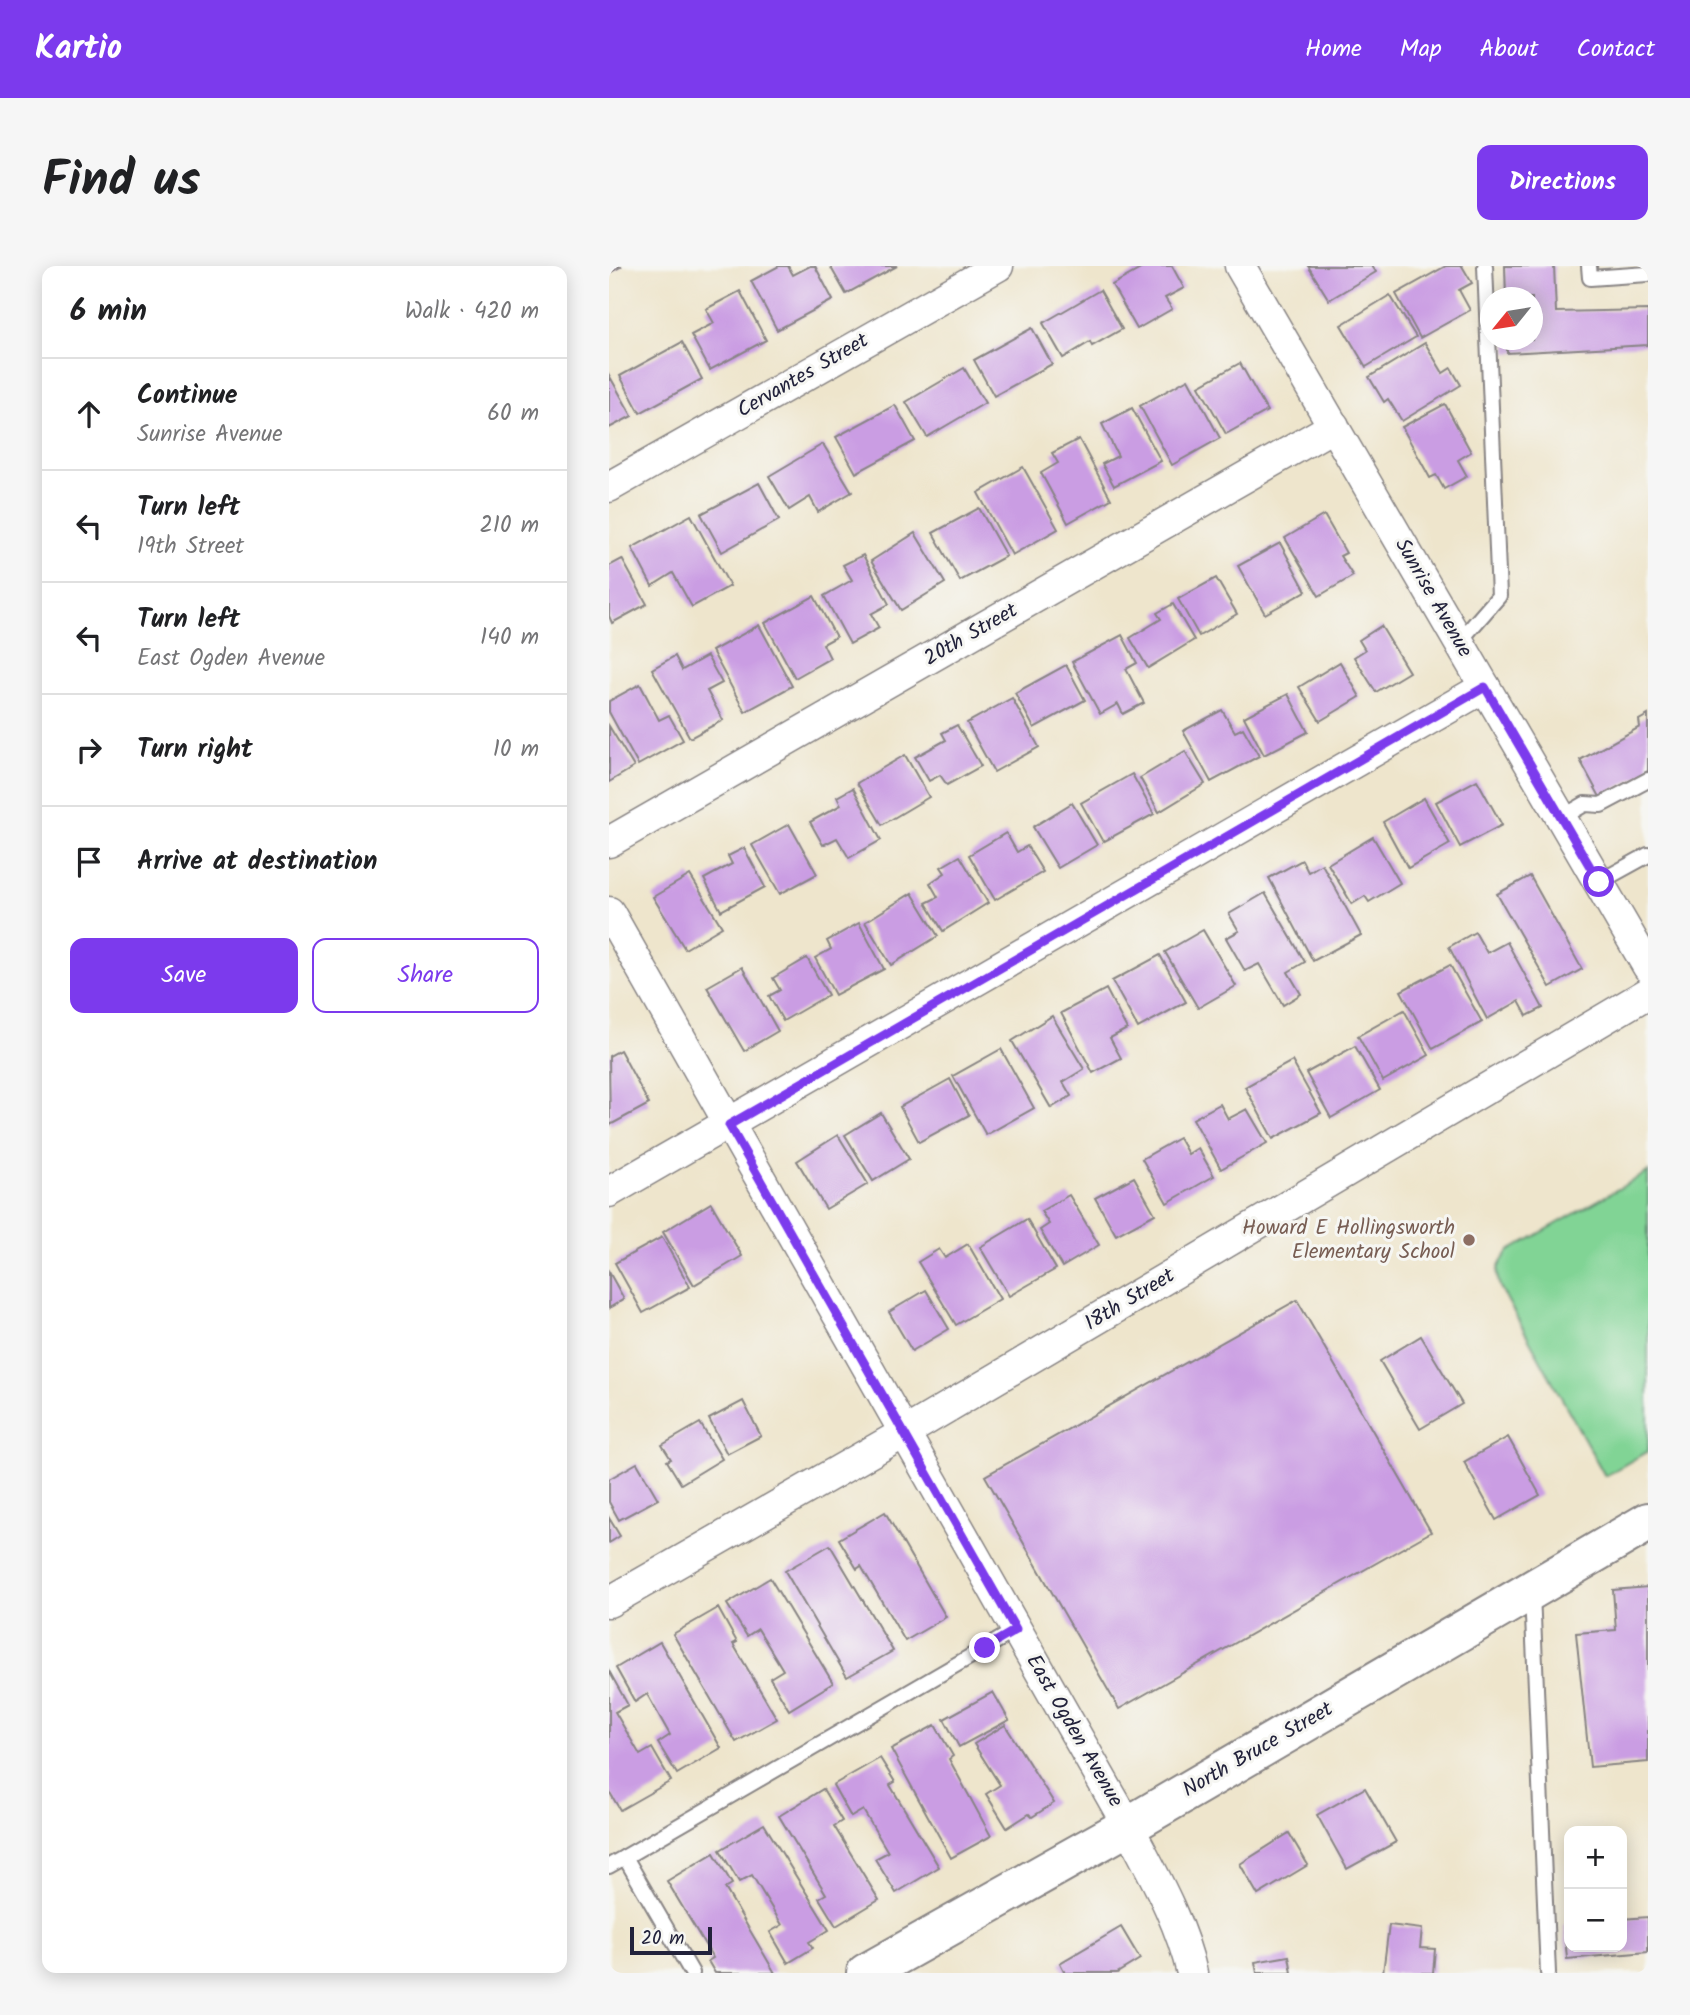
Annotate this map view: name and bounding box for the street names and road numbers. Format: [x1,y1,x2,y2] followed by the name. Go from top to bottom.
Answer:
[731,325,876,427] street label: Cervantes Street
[1385,532,1481,664] street label: Sunrise Avenue
[918,594,1025,675] street label: 20th Street
[1079,1260,1182,1340] street label: 18th Street
[1017,1648,1132,1814] street label: East Ogden Avenue
[1176,1693,1340,1807] street label: North Bruce Street

